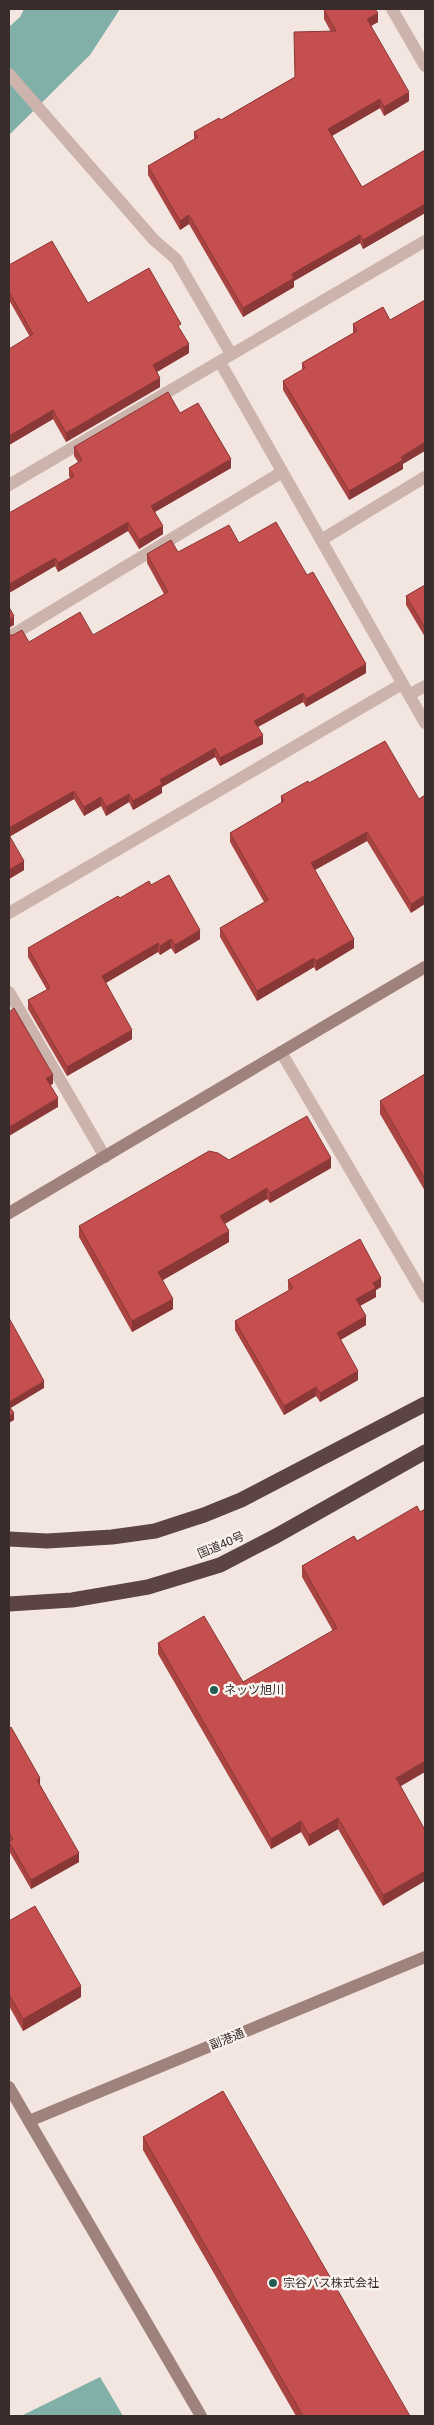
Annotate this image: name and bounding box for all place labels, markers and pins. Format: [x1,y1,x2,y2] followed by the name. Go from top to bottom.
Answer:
[224,1683,284,1697] place label: ネッツ旭川
[208,1684,220,1696] marker: ネッツ旭川
[283,2276,379,2290] place label: 宗谷バス株式会社
[267,2277,279,2289] marker: 宗谷バス株式会社

